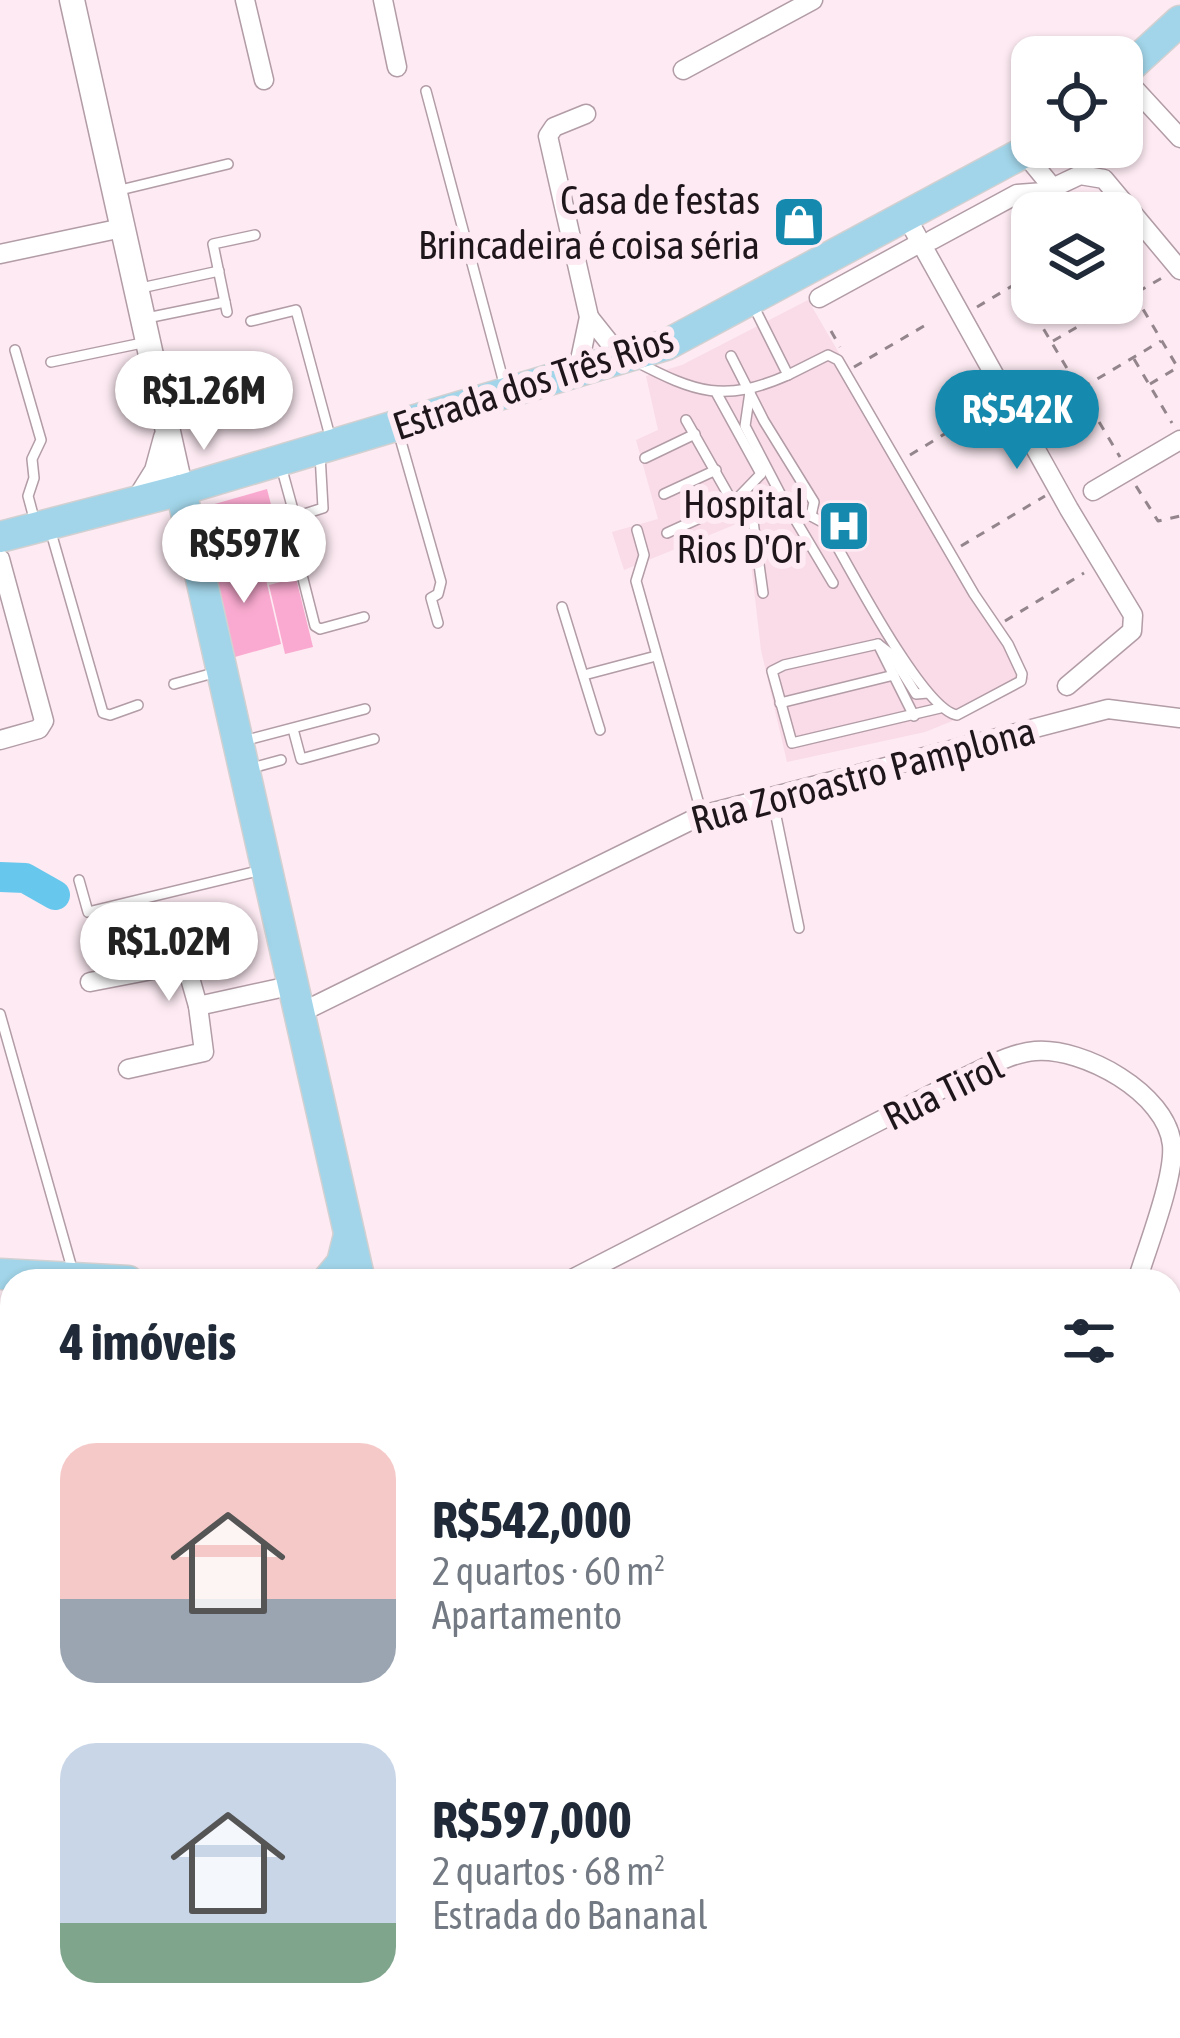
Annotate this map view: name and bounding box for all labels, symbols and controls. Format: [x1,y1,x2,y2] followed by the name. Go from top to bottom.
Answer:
[1011,36,1143,324] map controls
[1011,36,1143,168] button: locate
[418,178,760,267] place label: Casa de festas Brincadeira é coisa séria
[1011,192,1143,324] button: layers
[771,194,827,250] shop icon: Casa de festas Brincadeira é coisa séria
[387,316,679,448] street label: Estrada dos Três Rios
[93,351,315,453] pin: R$1.26M
[142,368,266,412] text: R$1.26M
[919,370,1115,472] pin: R$542K
[962,387,1072,431] text: R$542K
[677,482,805,571] place label: Hospital Rios D'Or
[816,498,872,554] hospital icon: Hospital Rios D'Or
[146,504,342,606] pin: R$597K
[189,521,299,565] text: R$597K
[686,708,1040,842] street label: Rua Zoroastro Pamplona
[58,902,280,1004] pin: R$1.02M
[107,919,231,963] text: R$1.02M
[876,1043,1010,1139] street label: Rua Tirol
[1056,1308,1122,1374] icon: filters
[60,1312,236,1371] text: 4 imóveis
[432,1490,632,1549] text: R$542,000
[156,1491,300,1635] icon: home
[432,1549,665,1593] text: 2 quartos · 60 m²
[432,1593,622,1637] text: Apartamento
[432,1790,632,1849] text: R$597,000
[156,1791,300,1935] icon: home
[432,1849,665,1893] text: 2 quartos · 68 m²
[432,1893,708,1937] text: Estrada do Bananal

